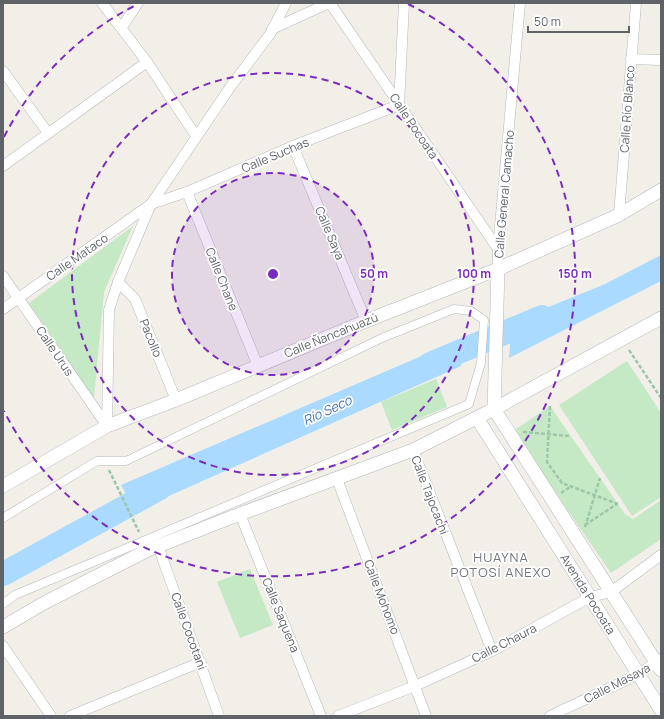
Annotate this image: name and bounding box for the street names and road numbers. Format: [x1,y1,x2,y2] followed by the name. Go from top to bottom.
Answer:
[615,65,639,153] street label: Calle Río Blanco
[386,90,442,162] street label: Calle Pocoata
[490,129,518,259] street label: Calle General Camacho
[239,133,311,177] street label: Calle Suchas
[311,204,349,262] street label: Calle Saya
[43,229,111,285] street label: Calle Mataco
[202,245,242,313] street label: Calle Chane
[281,308,381,362] street label: Calle Ñancahuazú
[136,316,166,360] street label: Pacollo
[32,323,78,379] street label: Calle Urus
[407,453,453,537] street label: Calle Tajocachi
[556,551,620,637] street label: Avenida Pocoata
[360,557,404,637] street label: Calle Mohomo
[258,575,304,655] street label: Calle Saquena
[167,590,211,672] street label: Calle Cocotani
[469,619,539,667] street label: Calle Chaura
[581,659,653,707] street label: Calle Masaya

